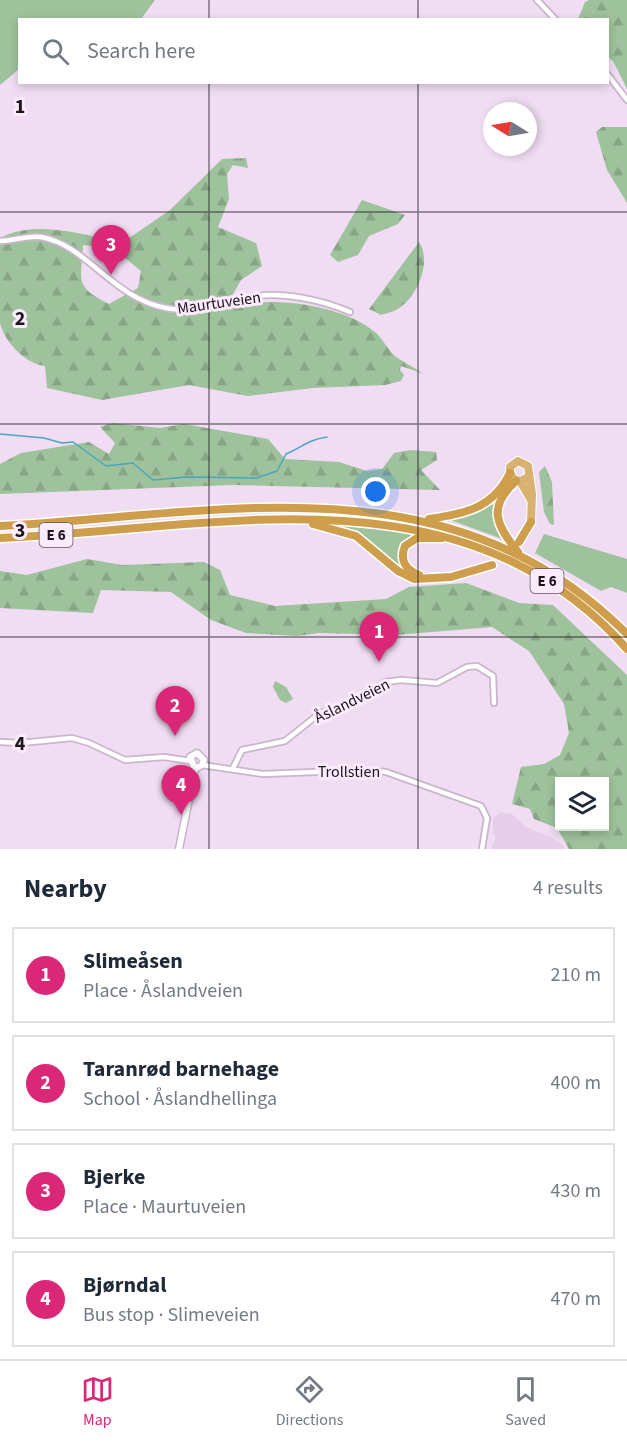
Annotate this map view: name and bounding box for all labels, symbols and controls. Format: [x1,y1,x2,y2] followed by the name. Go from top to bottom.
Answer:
[18,18,609,84] search box
[39,35,72,68] icon: search
[87,35,195,67] text: Search here
[15,93,25,121] text: 1
[483,102,537,156] north arrow
[92,226,130,275] pin: 3
[176,286,262,320] street label: Maurtuveien
[15,305,25,333] text: 2
[361,477,390,506] your location
[15,517,25,545] text: 3
[40,523,72,547] road number: E 6
[530,569,564,593] road number: E 6
[360,612,398,662] pin: 1
[311,673,393,729] street label: Åslandveien
[156,686,195,736] pin: 2
[15,730,26,758] text: 4
[318,761,380,783] street label: Trollstien
[162,766,201,815] pin: 4
[555,777,609,831] map controls
[555,777,609,831] button: layers
[24,870,107,907] text: Nearby
[533,874,603,902] text: 4 results
[83,945,183,977] text: Slimeåsen
[40,961,51,989] text: 1
[551,961,601,989] text: 210 m
[83,977,243,1005] text: Place · Åslandveien
[83,1053,279,1085] text: Taranrød barnehage
[40,1069,51,1097] text: 2
[551,1069,601,1097] text: 400 m
[83,1085,277,1113] text: School · Åslandhellinga
[83,1161,145,1193] text: Bjerke
[40,1177,51,1205] text: 3
[551,1177,601,1205] text: 430 m
[83,1193,246,1221] text: Place · Maurtuveien
[83,1269,166,1301] text: Bjørndal
[40,1285,51,1313] text: 4
[551,1285,601,1313] text: 470 m
[83,1301,260,1329] text: Bus stop · Slimeveien
[81,1373,114,1431] tab: Map
[276,1373,343,1431] tab: Directions
[505,1373,546,1431] tab: Saved

